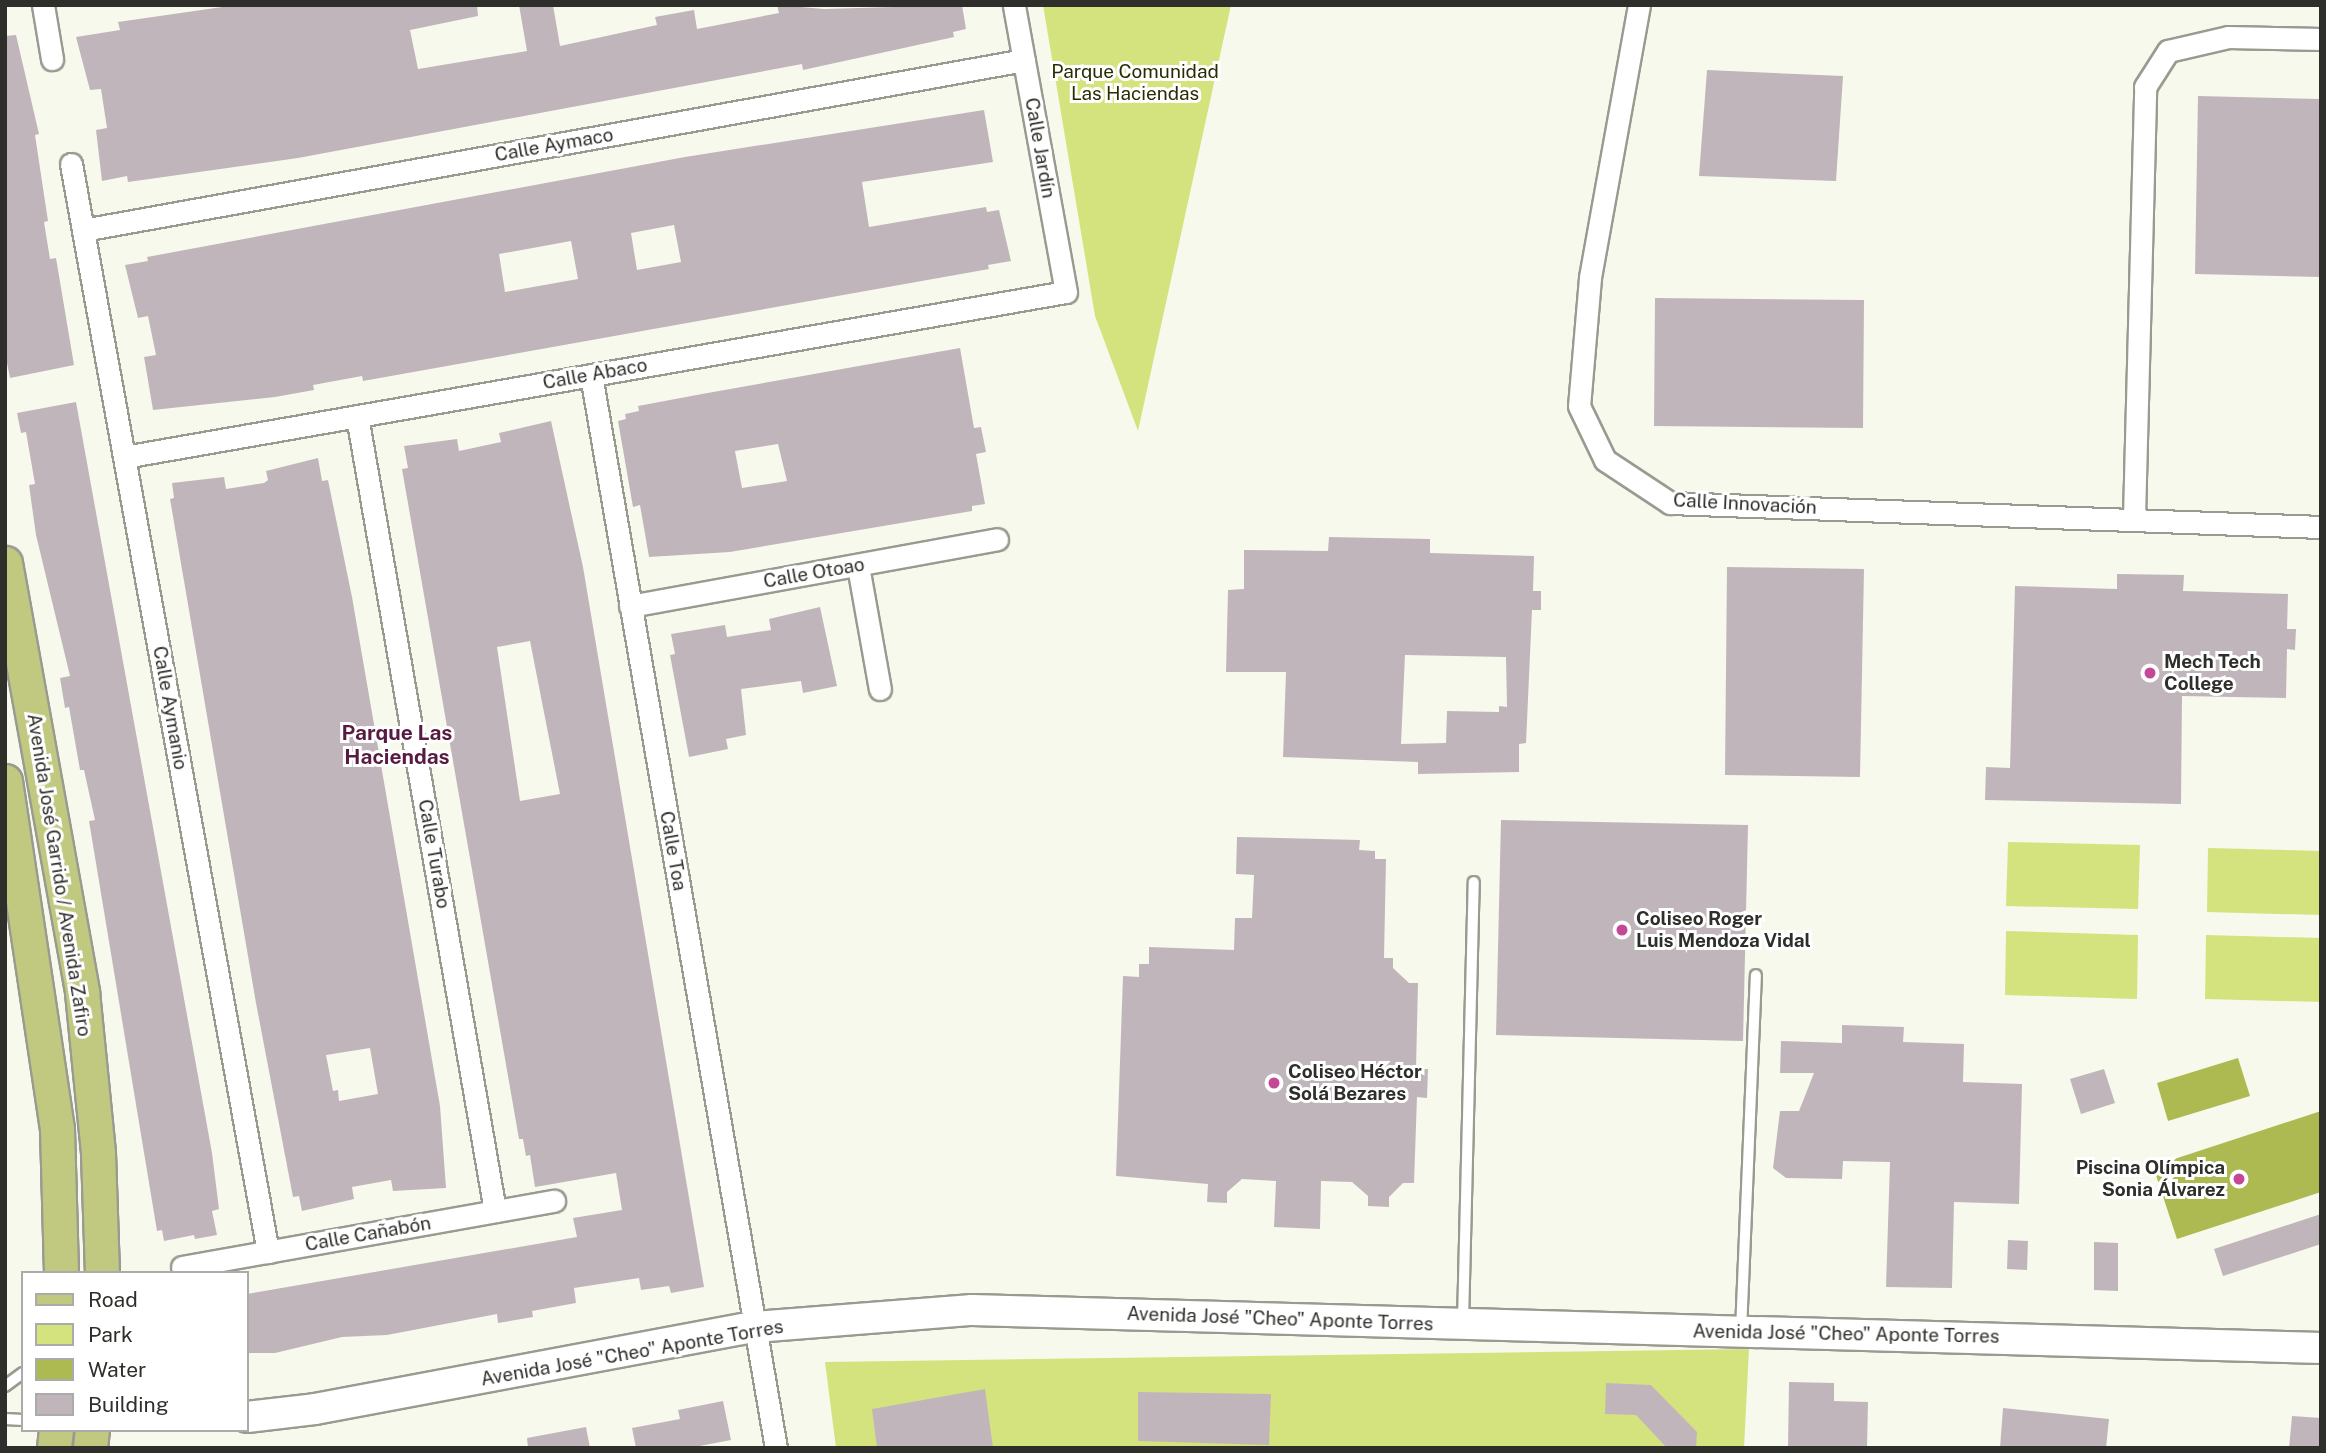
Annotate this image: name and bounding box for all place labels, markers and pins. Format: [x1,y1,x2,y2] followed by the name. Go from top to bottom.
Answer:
[2164,651,2261,695] place label: Mech Tech College
[2142,665,2158,681] marker: Mech Tech College
[1636,908,1811,952] place label: Coliseo Roger Luis Mendoza Vidal
[1614,922,1630,938] marker: Coliseo Roger Luis Mendoza Vidal
[1288,1061,1422,1105] place label: Coliseo Héctor Solá Bezares
[1266,1075,1282,1091] marker: Coliseo Héctor Solá Bezares
[2076,1157,2225,1201] place label: Piscina Olímpica Sonia Álvarez
[2231,1171,2247,1187] marker: Piscina Olímpica Sonia Álvarez

